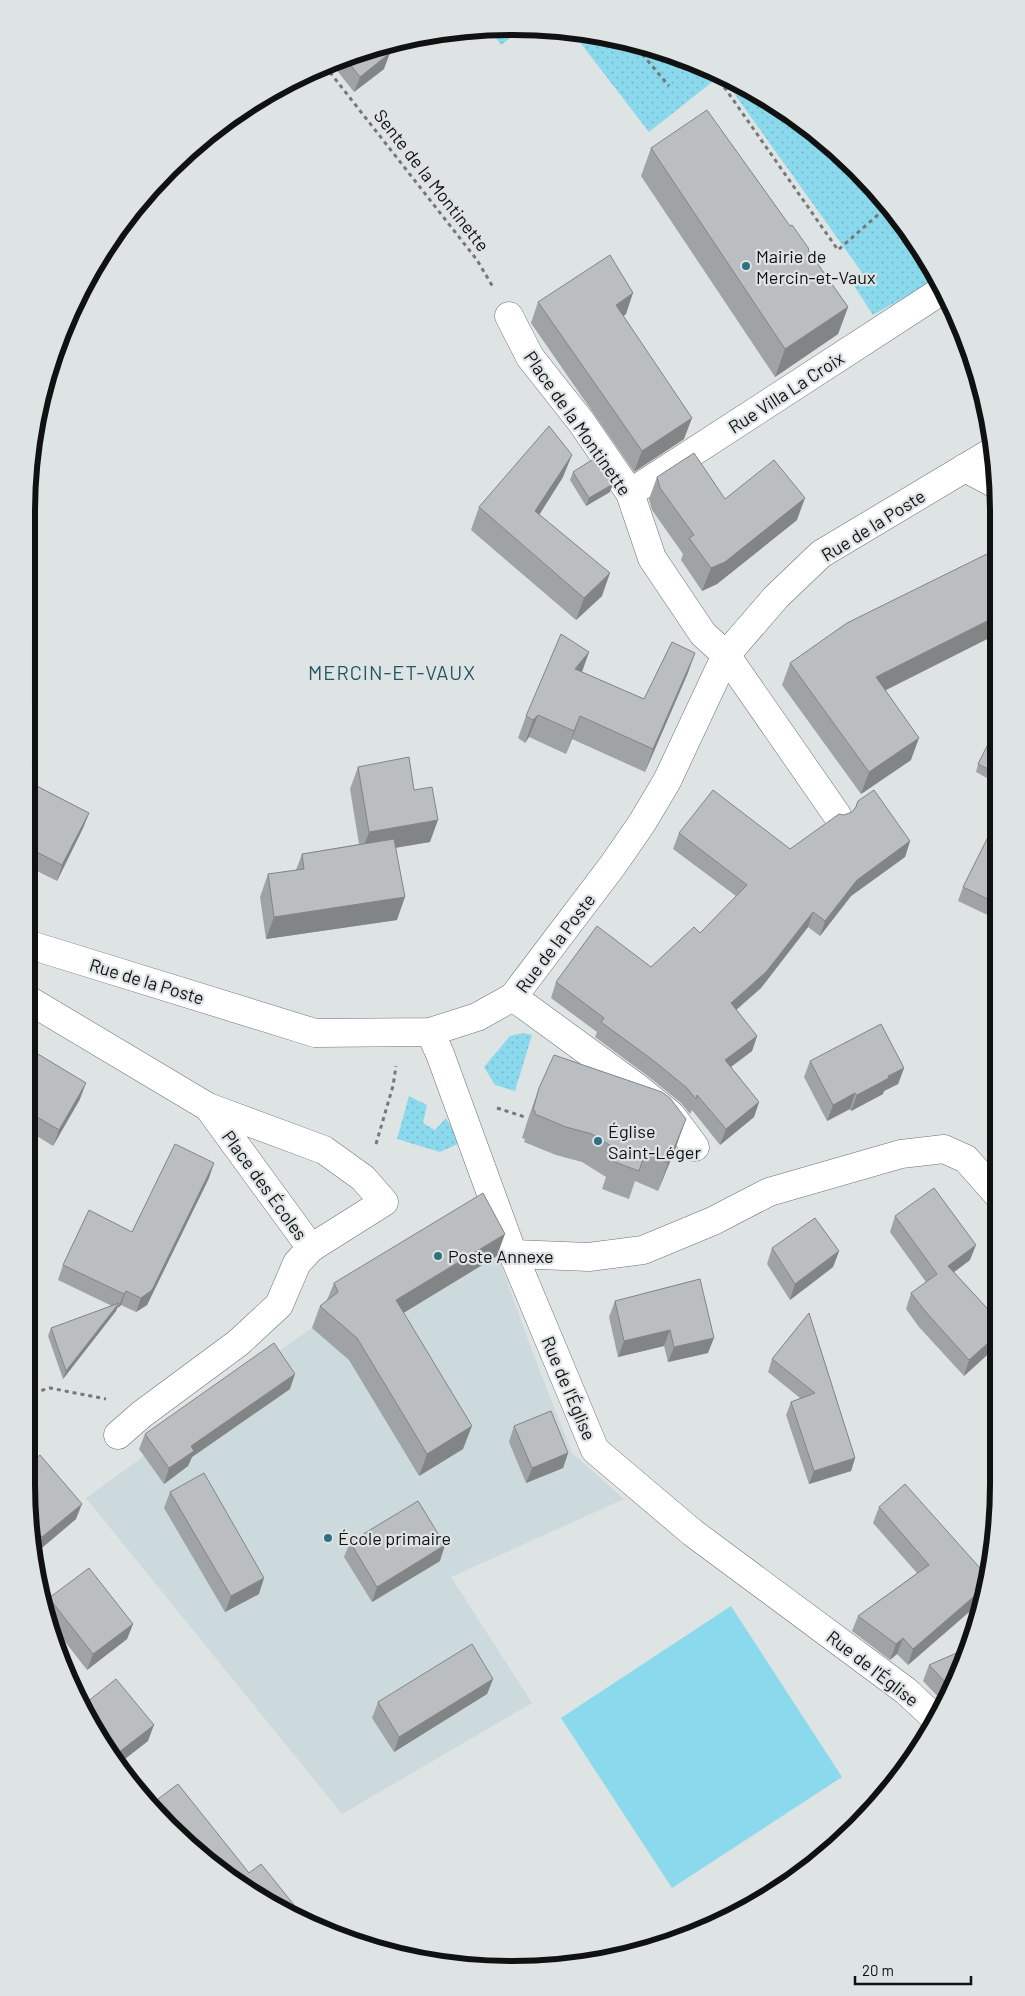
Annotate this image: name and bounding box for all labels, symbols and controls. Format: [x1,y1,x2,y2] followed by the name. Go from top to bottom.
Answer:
[370,105,494,255] street label: Sente de la Montinette
[756,245,876,288] place label: Mairie de Mercin-et-Vaux
[740,260,752,272] marker: Mairie de Mercin-et-Vaux
[520,346,636,500] street label: Place de la Montinette
[724,346,848,438] street label: Rue Villa La Croix
[817,484,929,566] street label: Rue de la Poste
[308,660,476,684] district label: MERCIN-ET-VAUX
[511,889,599,997] street label: Rue de la Poste
[87,953,207,1009] street label: Rue de la Poste
[608,1120,701,1163] place label: Église Saint-Léger
[218,1126,312,1244] street label: Place des Écoles
[592,1135,604,1147] marker: Église Saint-Léger
[448,1245,554,1267] place label: Poste Annexe
[432,1250,444,1262] marker: Poste Annexe
[537,1333,601,1443] street label: Rue de l'Église
[338,1527,451,1549] place label: École primaire
[322,1532,334,1544] marker: École primaire
[823,1625,923,1711] street label: Rue de l'Église
[855,1954,971,1986] scale bar
[862,1961,894,1979] text: 20 m

